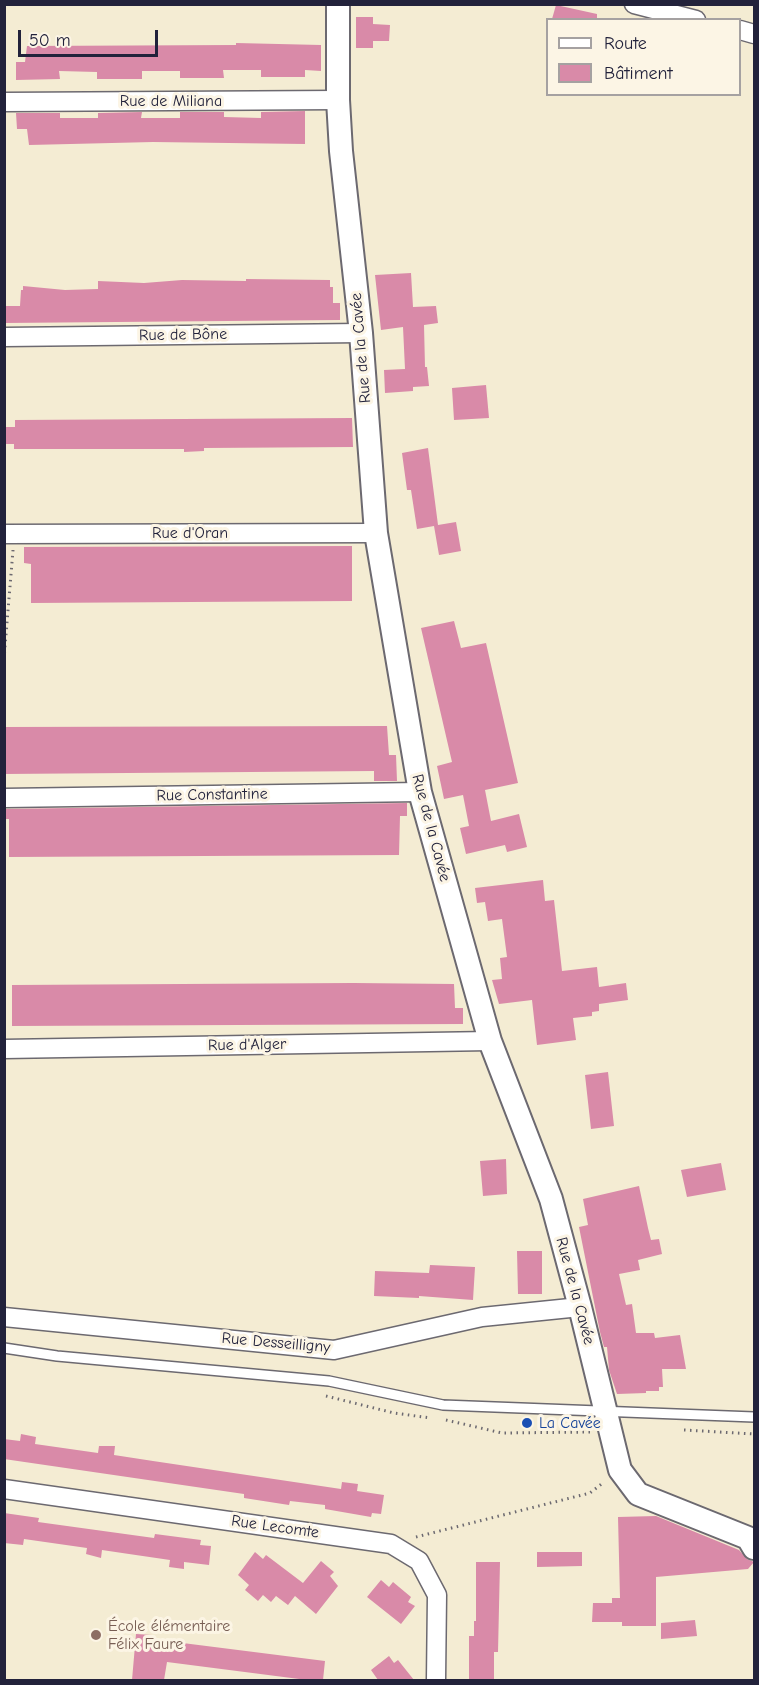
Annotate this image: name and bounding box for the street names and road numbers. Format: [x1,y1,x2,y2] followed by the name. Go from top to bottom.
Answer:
[120,91,222,111] street label: Rue de Miliana
[347,292,375,404] street label: Rue de la Cavée
[139,325,227,345] street label: Rue de Bône
[152,523,228,543] street label: Rue d'Oran
[407,772,455,884] street label: Rue de la Cavée
[156,784,268,806] street label: Rue Constantine
[208,1035,286,1055] street label: Rue d'Alger
[551,1235,599,1347] street label: Rue de la Cavée
[221,1329,331,1357] street label: Rue Desseilligny
[230,1511,320,1543] street label: Rue Lecomte

